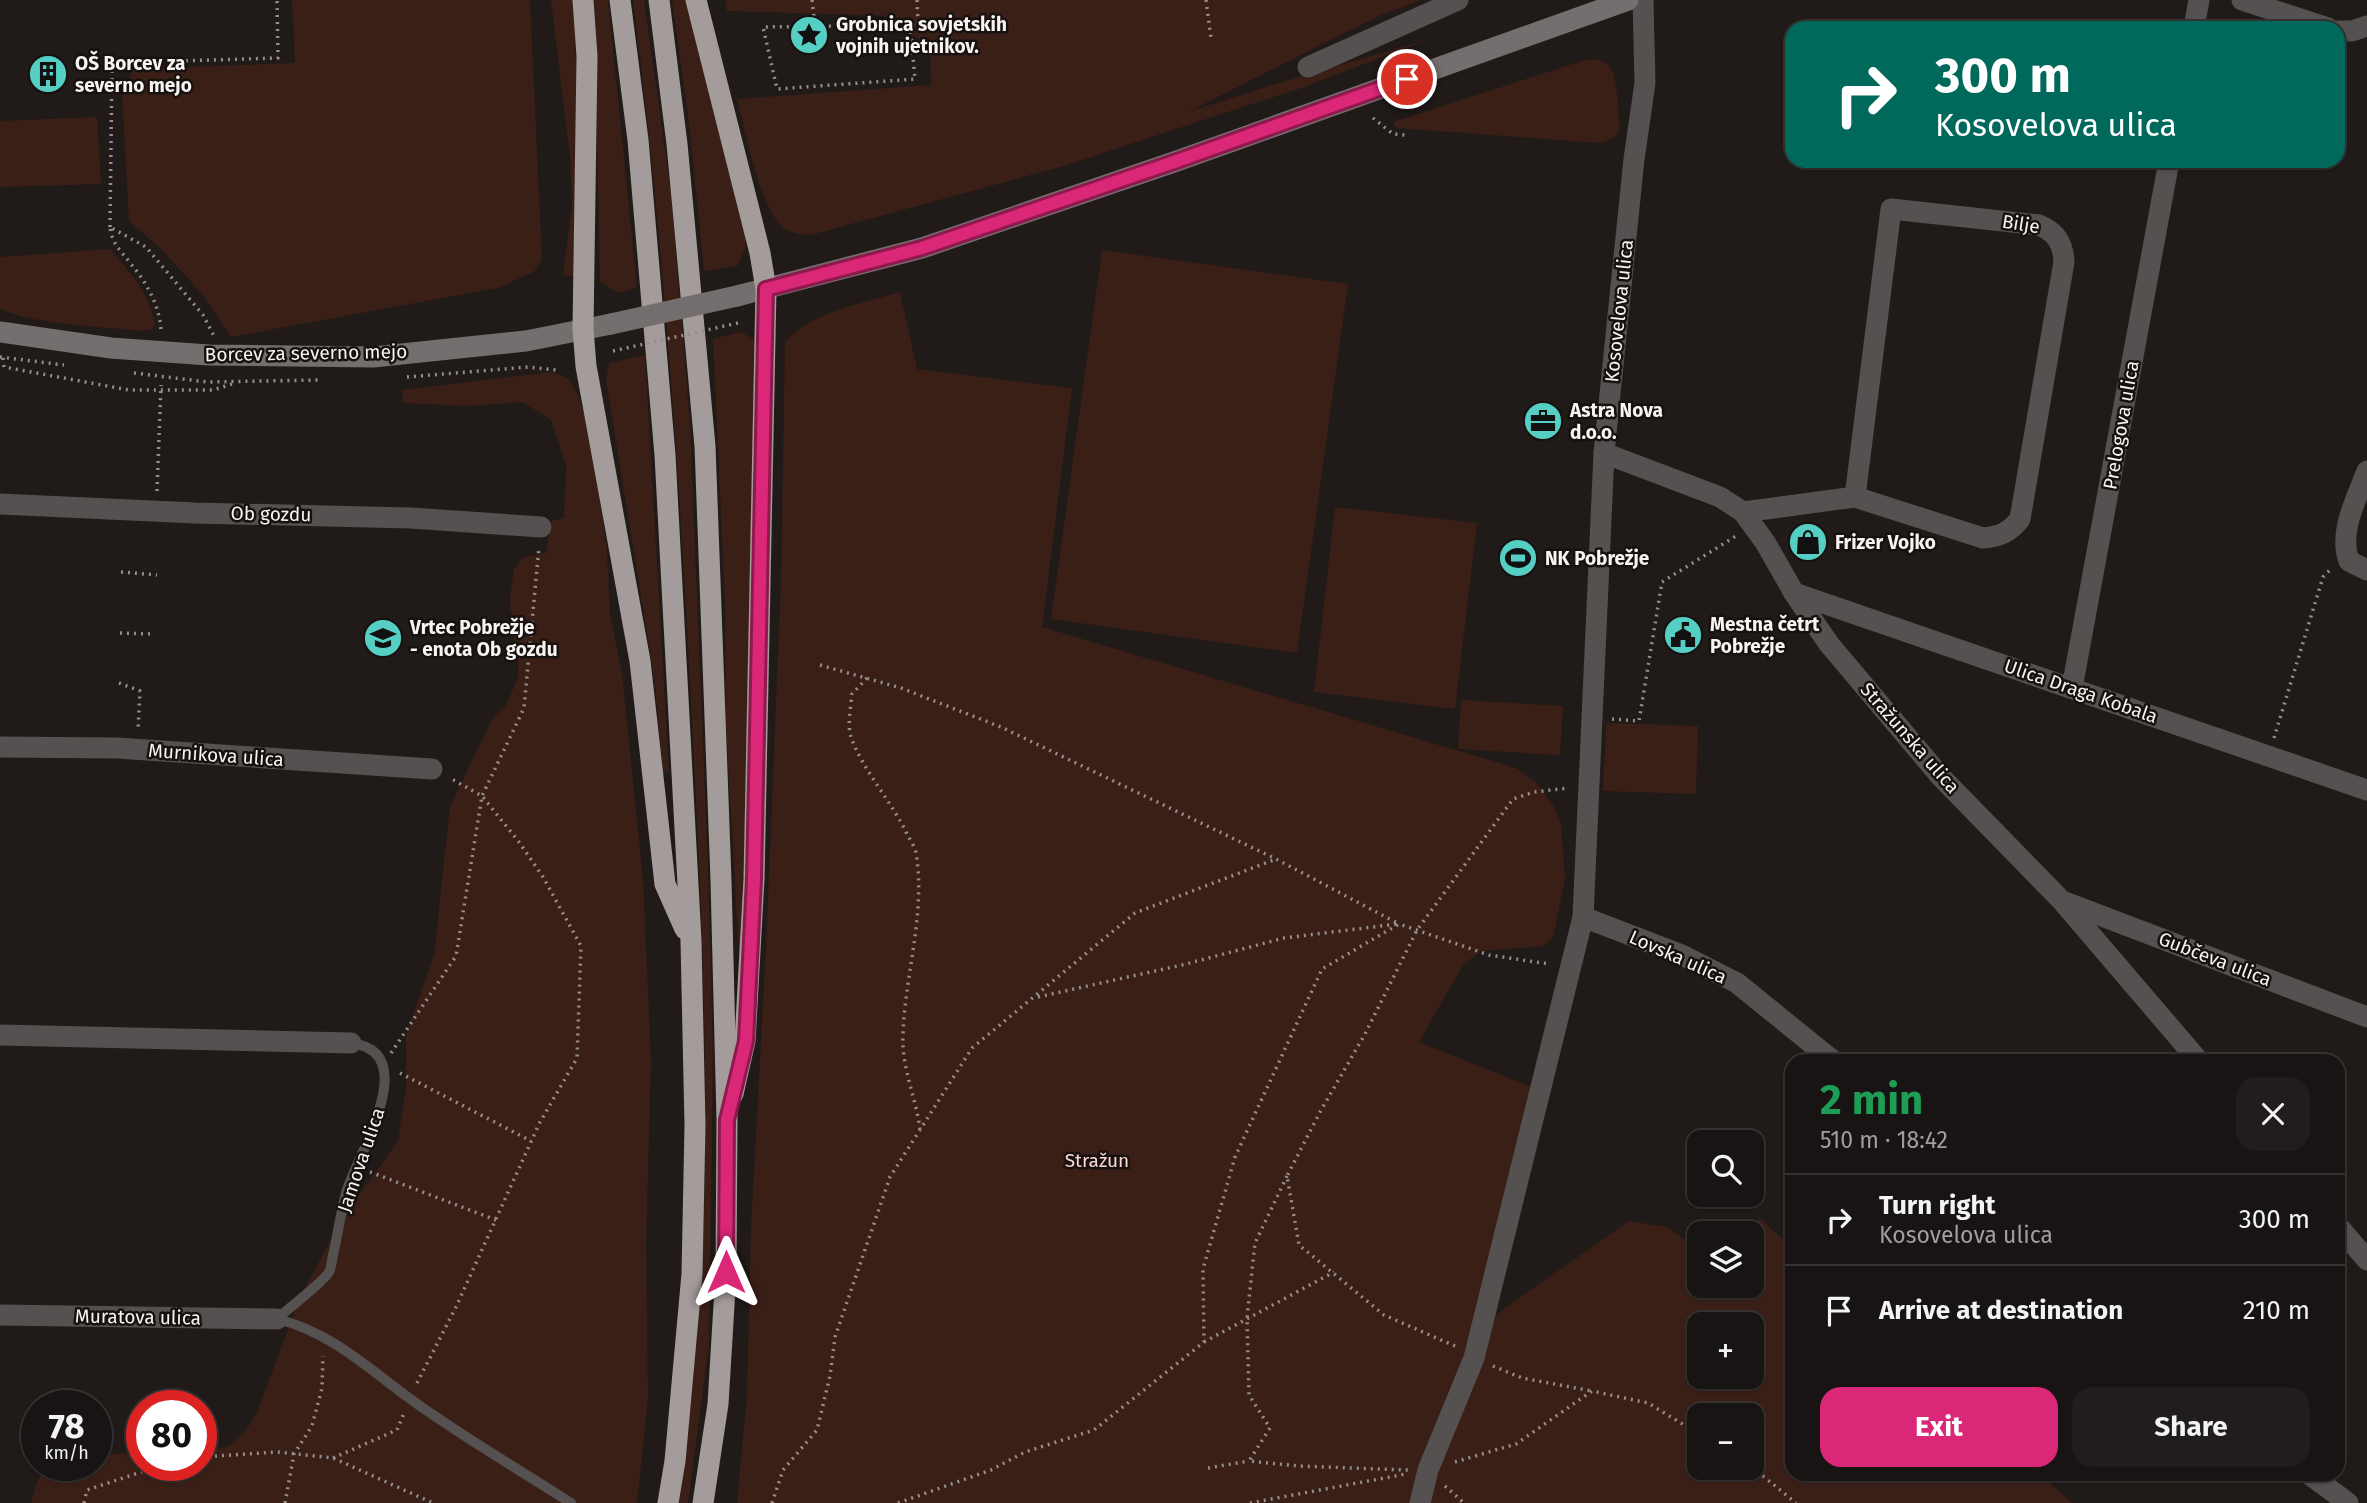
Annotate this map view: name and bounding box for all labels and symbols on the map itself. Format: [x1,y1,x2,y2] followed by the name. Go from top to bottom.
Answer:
[835,13,1007,58] place label: Grobnica sovjetskih vojnih ujetnikov.
[788,14,830,56] place icon: Grobnica sovjetskih vojnih ujetnikov.
[1377,49,1437,109] pin
[75,50,192,97] place label: OŠ Borcev za severno mejo
[27,53,69,95] building icon: OŠ Borcev za severno mejo
[2000,210,2042,238] street label: Bilje
[1600,238,1638,384] street label: Kosovelova ulica
[205,340,407,366] street label: Borcev za severno mejo
[2098,359,2144,491] street label: Prelogova ulica
[1569,399,1663,444] place label: Astra Nova d.o.o.
[1522,400,1564,442] office icon: Astra Nova d.o.o.
[231,502,311,526] street label: Ob gozdu
[1787,521,1829,563] shop icon: Frizer Vojko
[1835,531,1936,554] place label: Frizer Vojko
[1497,537,1539,579] sports icon: NK Pobrežje
[1545,547,1649,570] place label: NK Pobrežje
[1710,613,1820,658] place label: Mestna četrt Pobrežje
[1662,614,1704,656] public building icon: Mestna četrt Pobrežje
[409,616,558,661] place label: Vrtec Pobrežje - enota Ob gozdu
[362,617,404,659] school or university icon: Vrtec Pobrežje - enota Ob gozdu
[2001,654,2161,728] street label: Ulica Draga Kobala
[1856,678,1964,798] street label: Stražunska ulica
[147,739,285,771] street label: Murnikova ulica
[1626,925,1730,989] street label: Lovska ulica
[2155,927,2275,991] street label: Gubčeva ulica
[332,1105,390,1215] street label: Jamova ulica
[1065,1149,1129,1172] park label: Stražun
[689,1235,763,1309] position arrow
[75,1304,201,1330] street label: Muratova ulica
[126,1390,217,1481] speed limit sign: 80

